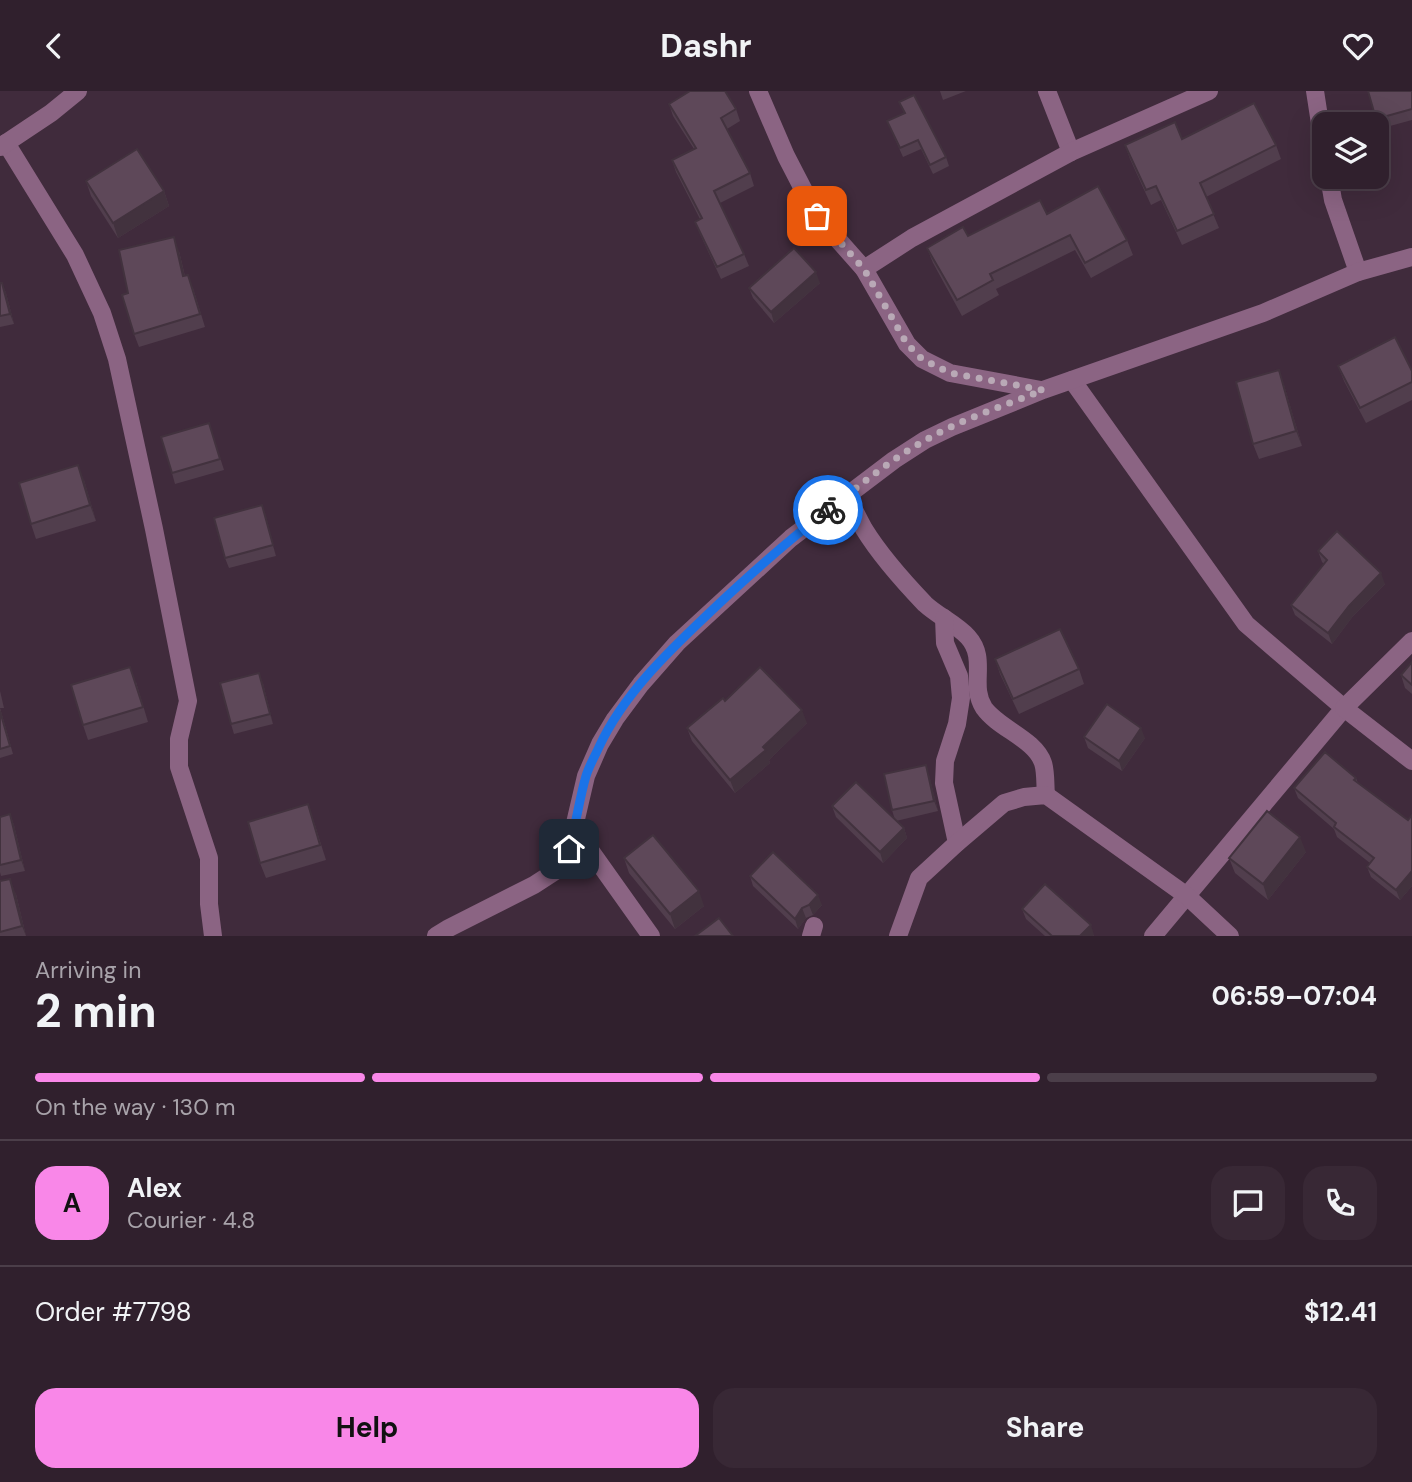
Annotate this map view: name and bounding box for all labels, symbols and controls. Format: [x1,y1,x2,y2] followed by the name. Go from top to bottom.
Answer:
[660,25,752,67] text: Dashr
[35,27,73,65] icon: back
[1339,27,1377,65] icon: heart
[1312,112,1389,189] map controls
[1312,112,1389,189] button: layers
[787,186,847,246] pin
[798,197,836,235] icon: bag
[793,475,863,545] courier
[809,491,847,529] icon: bike
[539,819,599,879] pin
[550,830,588,868] icon: home
[35,955,141,985] text: Arriving in
[1212,979,1377,1013] text: 06:59–07:04
[35,981,157,1041] text: 2 min
[35,1092,236,1122] text: On the way · 130 m
[1211,1166,1285,1240] button: chat
[1303,1166,1377,1240] button: phone
[127,1171,182,1205] text: Alex
[63,1186,81,1220] text: A
[127,1205,255,1235] text: Courier · 4.8
[35,1295,192,1329] text: Order #7798
[1304,1295,1377,1329] text: $12.41
[35,1388,699,1468] button: Help
[713,1388,1377,1468] button: Share

